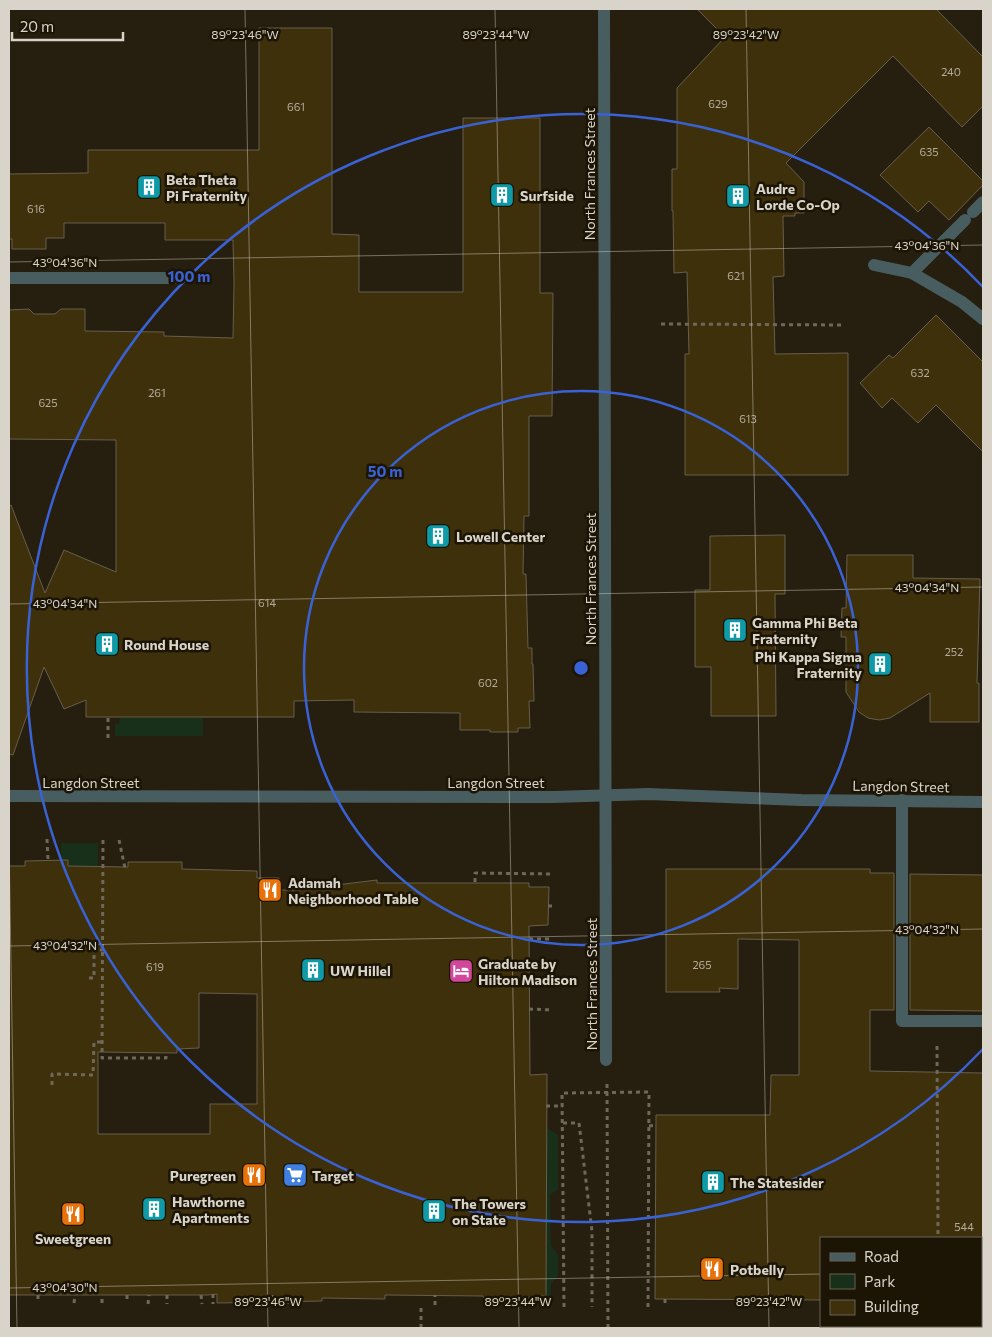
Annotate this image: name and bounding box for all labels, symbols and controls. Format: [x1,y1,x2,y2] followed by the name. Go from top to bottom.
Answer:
[12,10,124,42] scale bar
[20,17,54,35] text: 20 m
[211,27,279,41] text: 89°23'46"W
[462,27,530,41] text: 89°23'44"W
[713,27,779,41] text: 89°23'42"W
[941,65,961,78] house number: 240
[708,97,728,110] house number: 629
[287,100,305,113] house number: 661
[581,107,598,240] street label: North Frances Street
[919,145,939,158] house number: 635
[166,171,248,204] place label: Beta Theta Pi Fraternity
[136,174,162,200] building icon: Beta Theta Pi Fraternity
[756,180,840,213] place label: Audre Lorde Co-Op
[489,182,515,208] building icon: Surfside
[725,183,751,209] building icon: Audre Lorde Co-Op
[520,187,574,204] place label: Surfside
[27,202,45,215] house number: 616
[895,238,959,252] text: 43°04'36"N
[33,255,97,269] text: 43°04'36"N
[168,267,210,285] text: 100 m
[727,269,745,282] house number: 621
[911,366,930,379] house number: 632
[148,386,166,399] house number: 261
[38,396,58,409] house number: 625
[739,412,757,425] house number: 613
[368,462,402,480] text: 50 m
[582,512,599,645] street label: North Frances Street
[425,523,451,549] building icon: Lowell Center
[456,528,545,545] place label: Lowell Center
[895,580,959,594] text: 43°04'34"N
[33,596,97,610] text: 43°04'34"N
[258,596,276,609] house number: 614
[752,614,858,647] place label: Gamma Phi Beta Fraternity
[722,617,748,643] building icon: Gamma Phi Beta Fraternity
[94,631,120,657] building icon: Round House
[124,636,209,653] place label: Round House
[945,645,963,658] house number: 252
[755,648,862,681] place label: Phi Kappa Sigma Fraternity
[867,651,893,677] building icon: Phi Kappa Sigma Fraternity
[572,659,590,677] centre of rings
[478,676,498,689] house number: 602
[42,774,140,791] street label: Langdon Street
[447,774,545,791] street label: Langdon Street
[852,777,950,795] street label: Langdon Street
[288,874,419,907] place label: Adamah Neighborhood Table
[257,877,283,903] restaurant icon: Adamah Neighborhood Table
[583,917,600,1050] street label: North Frances Street
[895,922,959,936] text: 43°04'32"N
[33,938,97,952] text: 43°04'32"N
[478,955,577,988] place label: Graduate by Hilton Madison
[300,957,326,983] building icon: UW Hillel
[448,958,474,984] hotel icon: Graduate by Hilton Madison
[692,958,712,971] house number: 265
[146,960,164,973] house number: 619
[330,962,391,979] place label: UW Hillel
[241,1162,267,1188] restaurant icon: Puregreen
[282,1162,308,1188] supermarket icon: Target
[170,1167,236,1184] place label: Puregreen
[312,1167,354,1184] place label: Target
[700,1169,726,1195] building icon: The Statesider
[730,1174,824,1191] place label: The Statesider
[172,1193,250,1226] place label: Hawthorne Apartments
[452,1195,527,1228] place label: The Towers on State
[141,1196,167,1222] building icon: Hawthorne Apartments
[421,1198,447,1224] building icon: The Towers on State
[60,1201,86,1227] restaurant icon: Sweetgreen
[954,1220,974,1233] house number: 544
[35,1230,111,1247] place label: Sweetgreen
[820,1237,982,1327] legend
[864,1247,899,1265] text: Road
[699,1256,725,1282] restaurant icon: Potbelly
[730,1261,784,1278] place label: Potbelly
[864,1272,895,1290] text: Park
[32,1280,98,1294] text: 43°04'30"N
[234,1294,302,1308] text: 89°23'46"W
[484,1294,552,1308] text: 89°23'44"W
[736,1294,802,1308] text: 89°23'42"W
[864,1297,919,1315] text: Building

